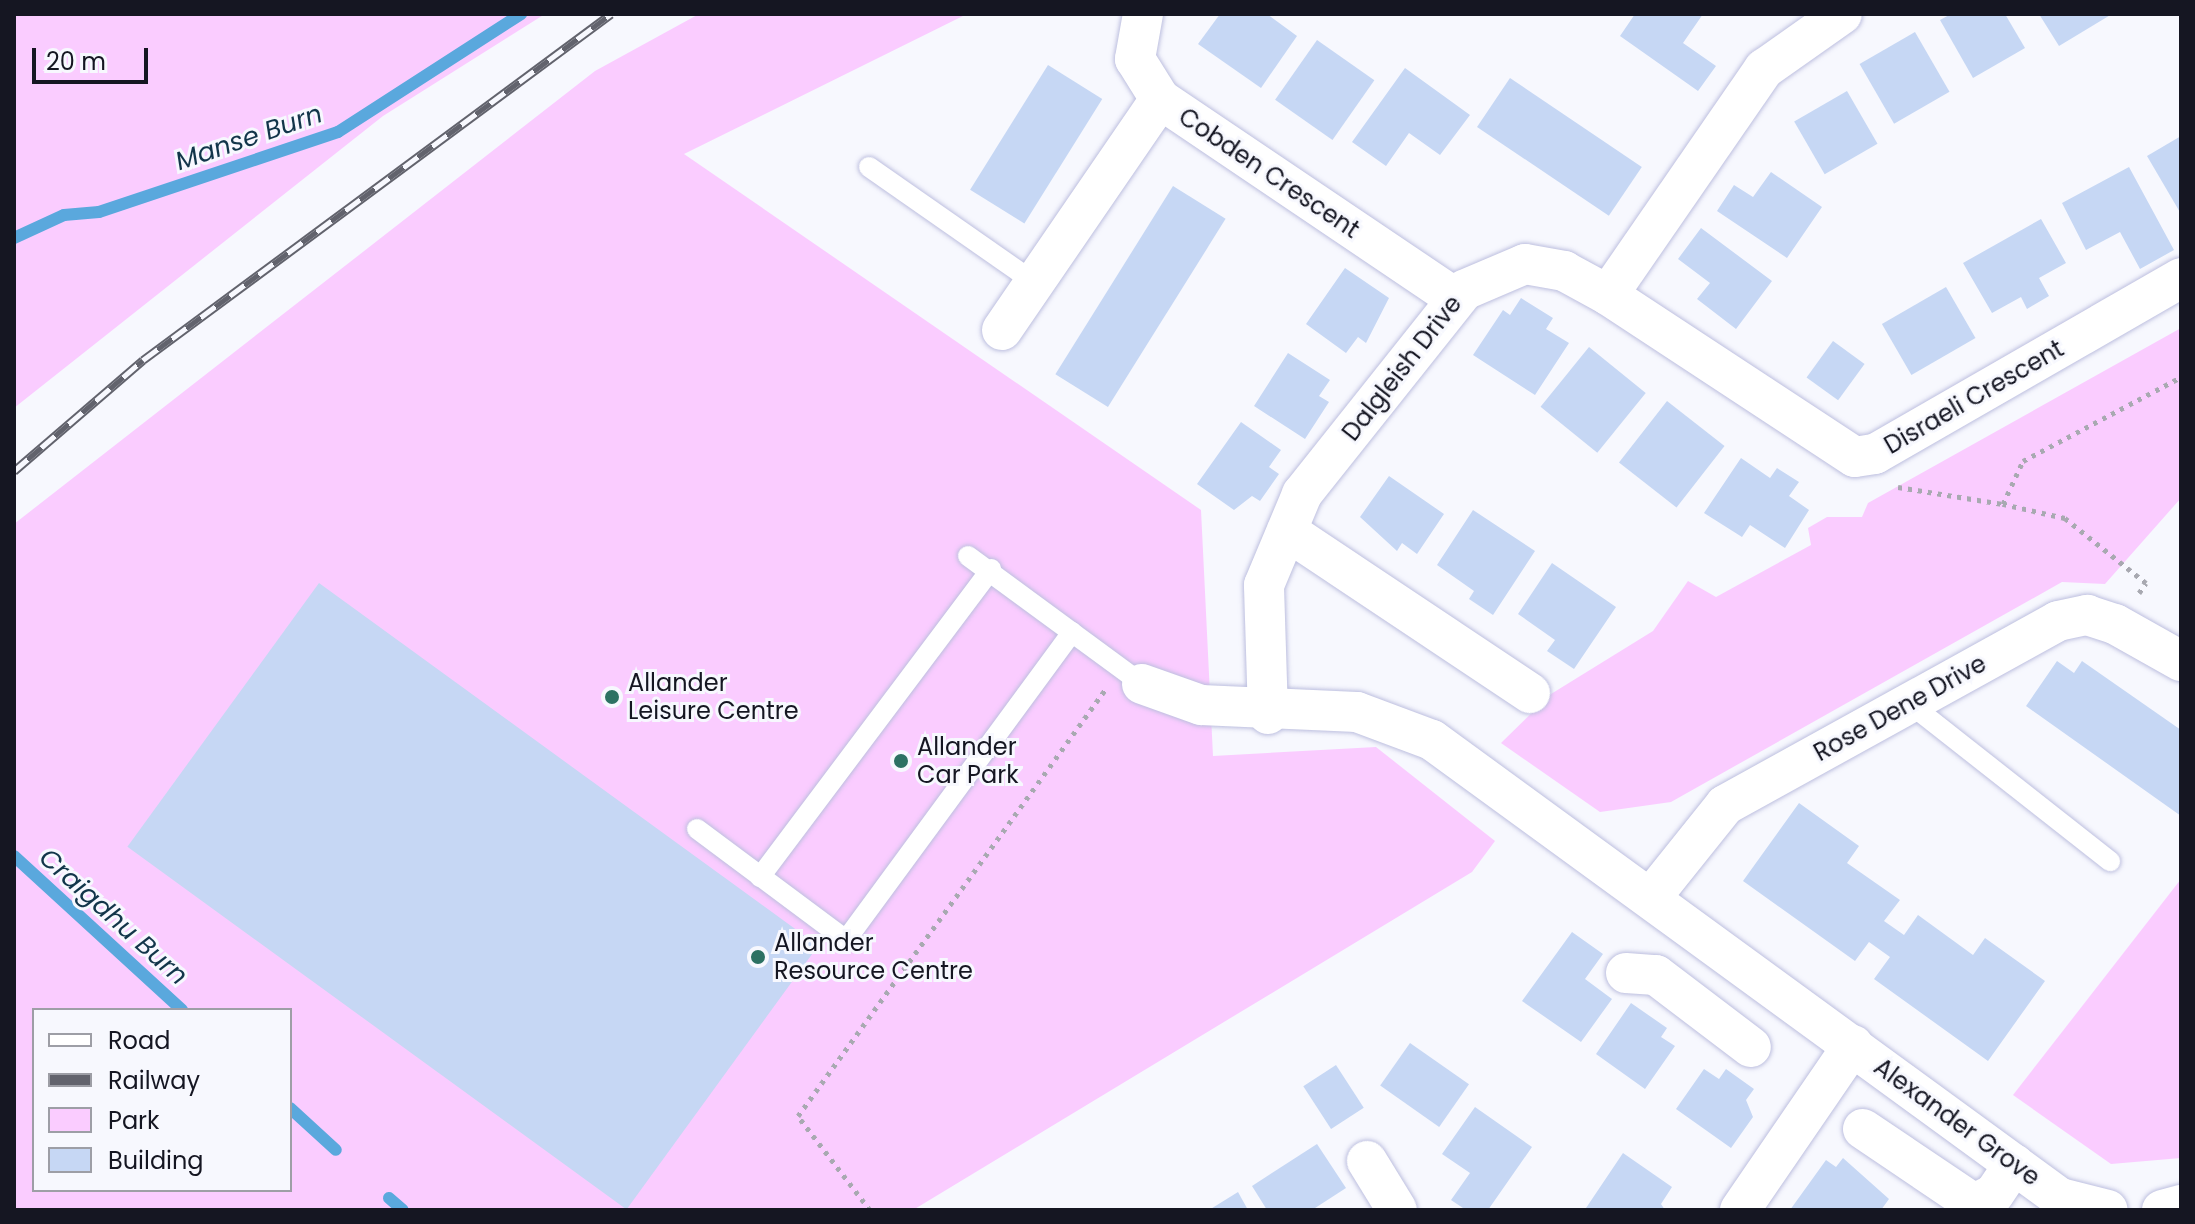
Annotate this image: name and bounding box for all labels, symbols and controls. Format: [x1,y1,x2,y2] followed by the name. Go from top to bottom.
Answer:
[36,32,152,82] scale bar
[46,45,106,78] text: 20 m
[172,98,326,178] water label: Manse Burn
[1173,102,1365,244] street label: Cobden Crescent
[1336,290,1468,446] street label: Dalgleish Drive
[1879,334,2069,460] street label: Disraeli Crescent
[1809,649,1991,767] street label: Rose Dene Drive
[628,669,799,725] place label: Allander Leisure Centre
[603,688,621,706] marker: Allander Leisure Centre
[917,733,1019,789] place label: Allander Car Park
[892,752,910,770] marker: Allander Car Park
[32,842,194,992] water label: Craigdhu Burn
[774,929,973,985] place label: Allander Resource Centre
[749,948,767,966] marker: Allander Resource Centre
[32,1008,292,1192] legend
[108,1024,170,1057] text: Road
[1869,1052,2045,1192] street label: Alexander Grove
[108,1064,200,1097] text: Railway
[108,1104,159,1137] text: Park
[108,1144,204,1177] text: Building

